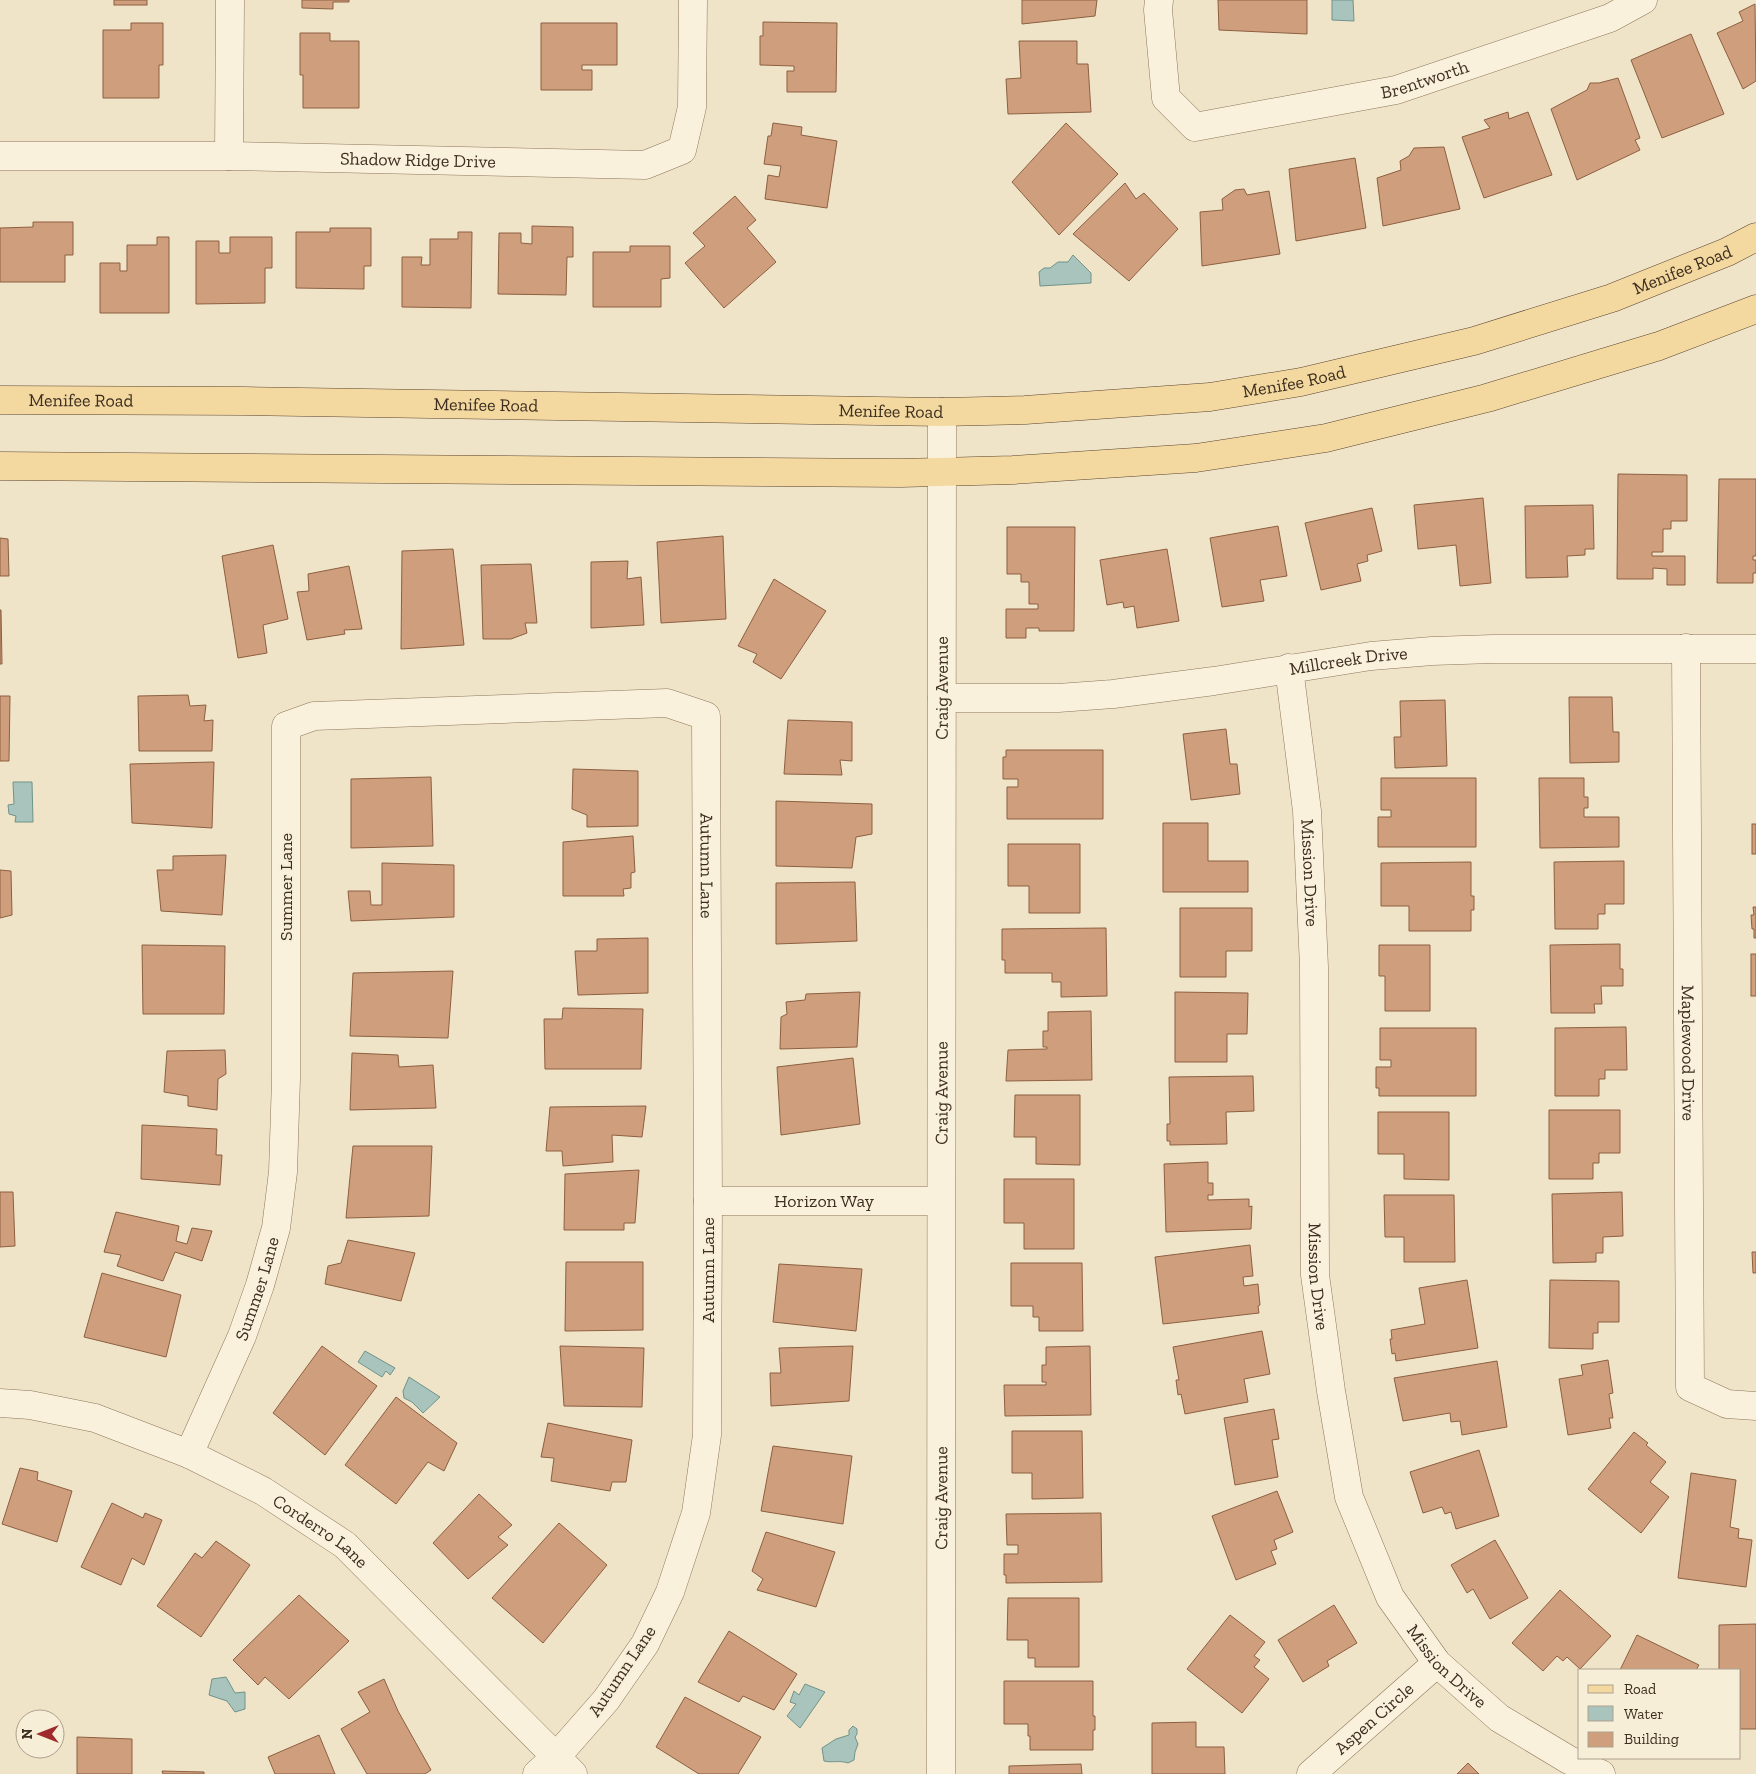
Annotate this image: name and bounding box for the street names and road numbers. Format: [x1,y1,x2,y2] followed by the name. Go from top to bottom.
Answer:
[1379,55,1471,104] street label: Brentworth
[340,147,496,173] street label: Shadow Ridge Drive
[1630,240,1735,299] street label: Menifee Road
[1241,361,1348,402] street label: Menifee Road
[29,389,133,412] street label: Menifee Road
[433,393,539,417] street label: Menifee Road
[838,399,944,423] street label: Menifee Road
[931,636,953,740] street label: Craig Avenue
[1288,642,1408,680] street label: Millcreek Drive
[695,813,718,919] street label: Autumn Lane
[1296,818,1323,927] street label: Mission Drive
[275,833,297,941] street label: Summer Lane
[1677,985,1700,1121] street label: Maplewood Drive
[930,1041,953,1145] street label: Craig Avenue
[774,1190,875,1212] street label: Horizon Way
[697,1217,719,1323] street label: Autumn Lane
[1304,1223,1333,1332] street label: Mission Drive
[230,1234,284,1344] street label: Summer Lane
[930,1446,952,1550] street label: Craig Avenue
[269,1489,373,1573] street label: Corderro Lane
[1402,1620,1491,1713] street label: Mission Drive
[583,1621,661,1721] street label: Autumn Lane
[1330,1678,1418,1759] street label: Aspen Circle

